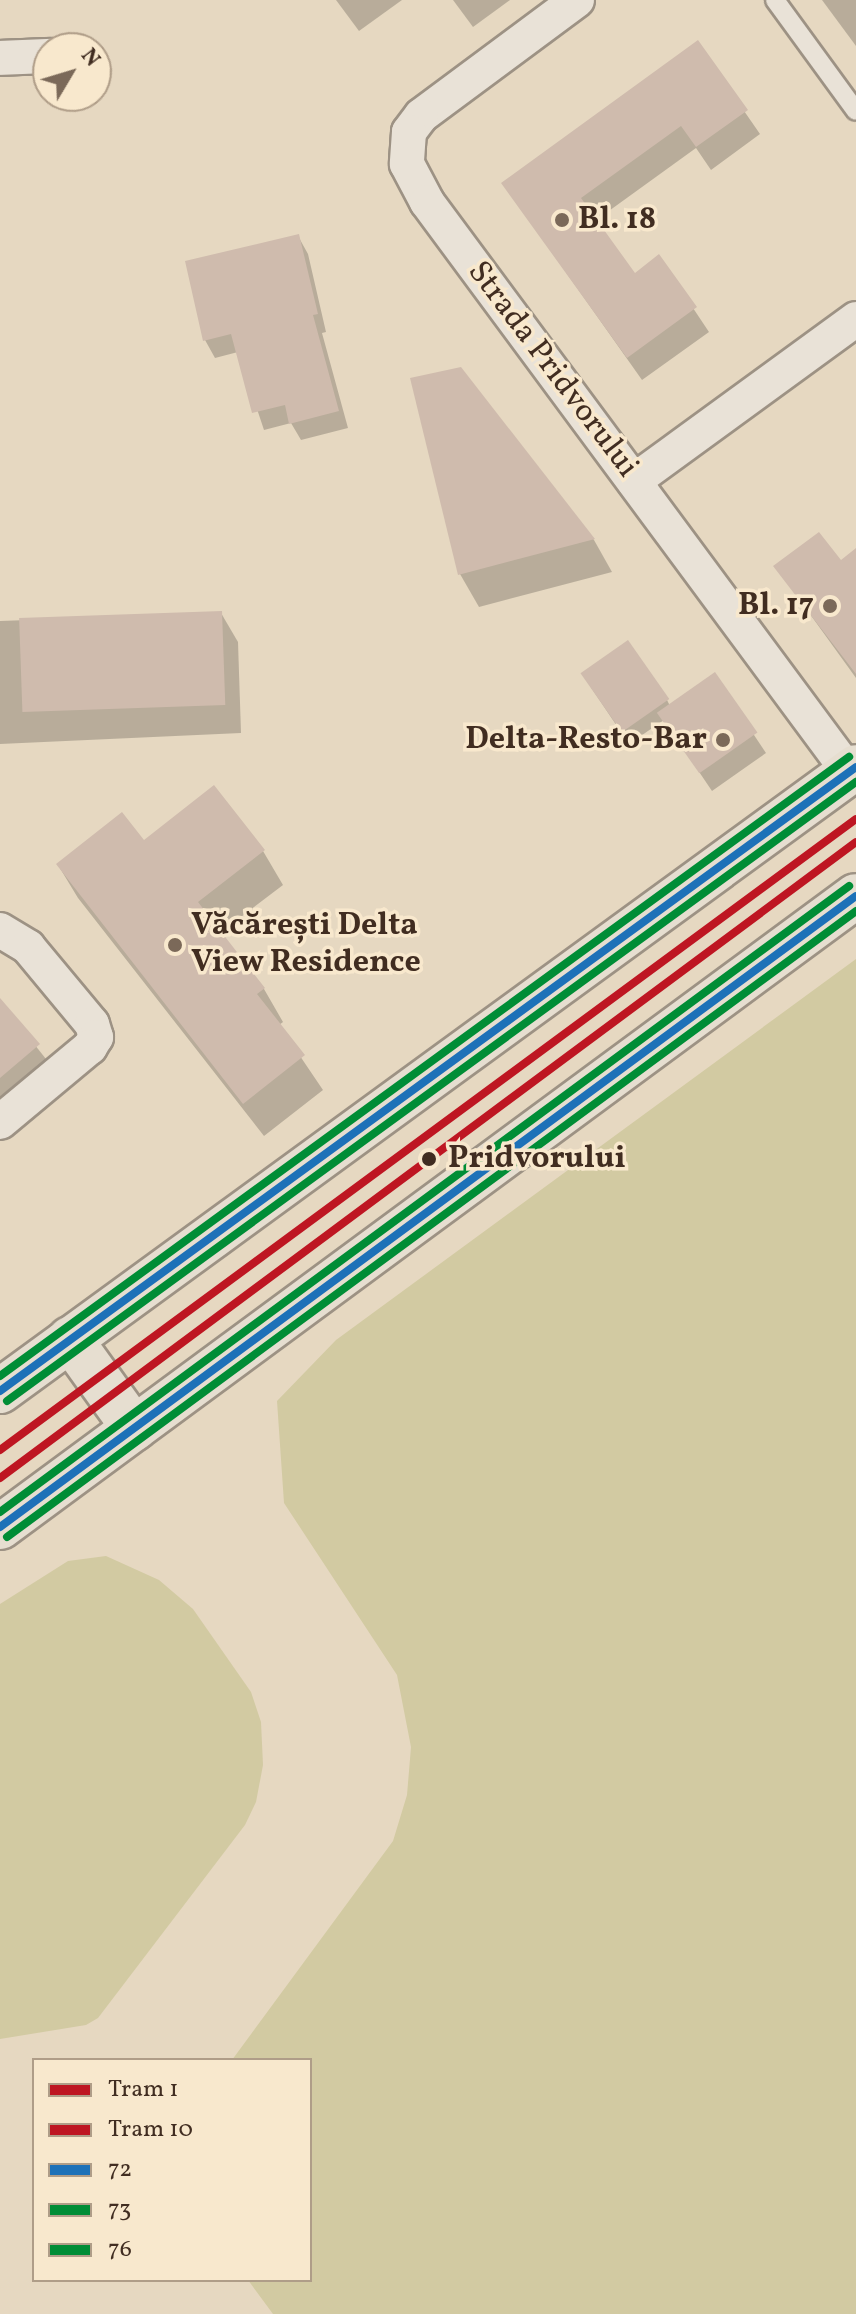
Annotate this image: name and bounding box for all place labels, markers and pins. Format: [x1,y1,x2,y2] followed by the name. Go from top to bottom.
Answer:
[578,201,656,239] place label: Bl. 18
[553,211,571,229] marker: Bl. 18
[738,587,814,625] place label: Bl. 17
[821,597,839,615] marker: Bl. 17
[465,721,707,759] place label: Delta-Resto-Bar
[714,731,732,749] marker: Delta-Resto-Bar
[191,908,421,983] place label: Văcărești Delta View Residence
[166,936,184,954] marker: Văcărești Delta View Residence
[448,1140,626,1178] place label: Pridvorului
[417,1147,441,1171] marker: Pridvorului

